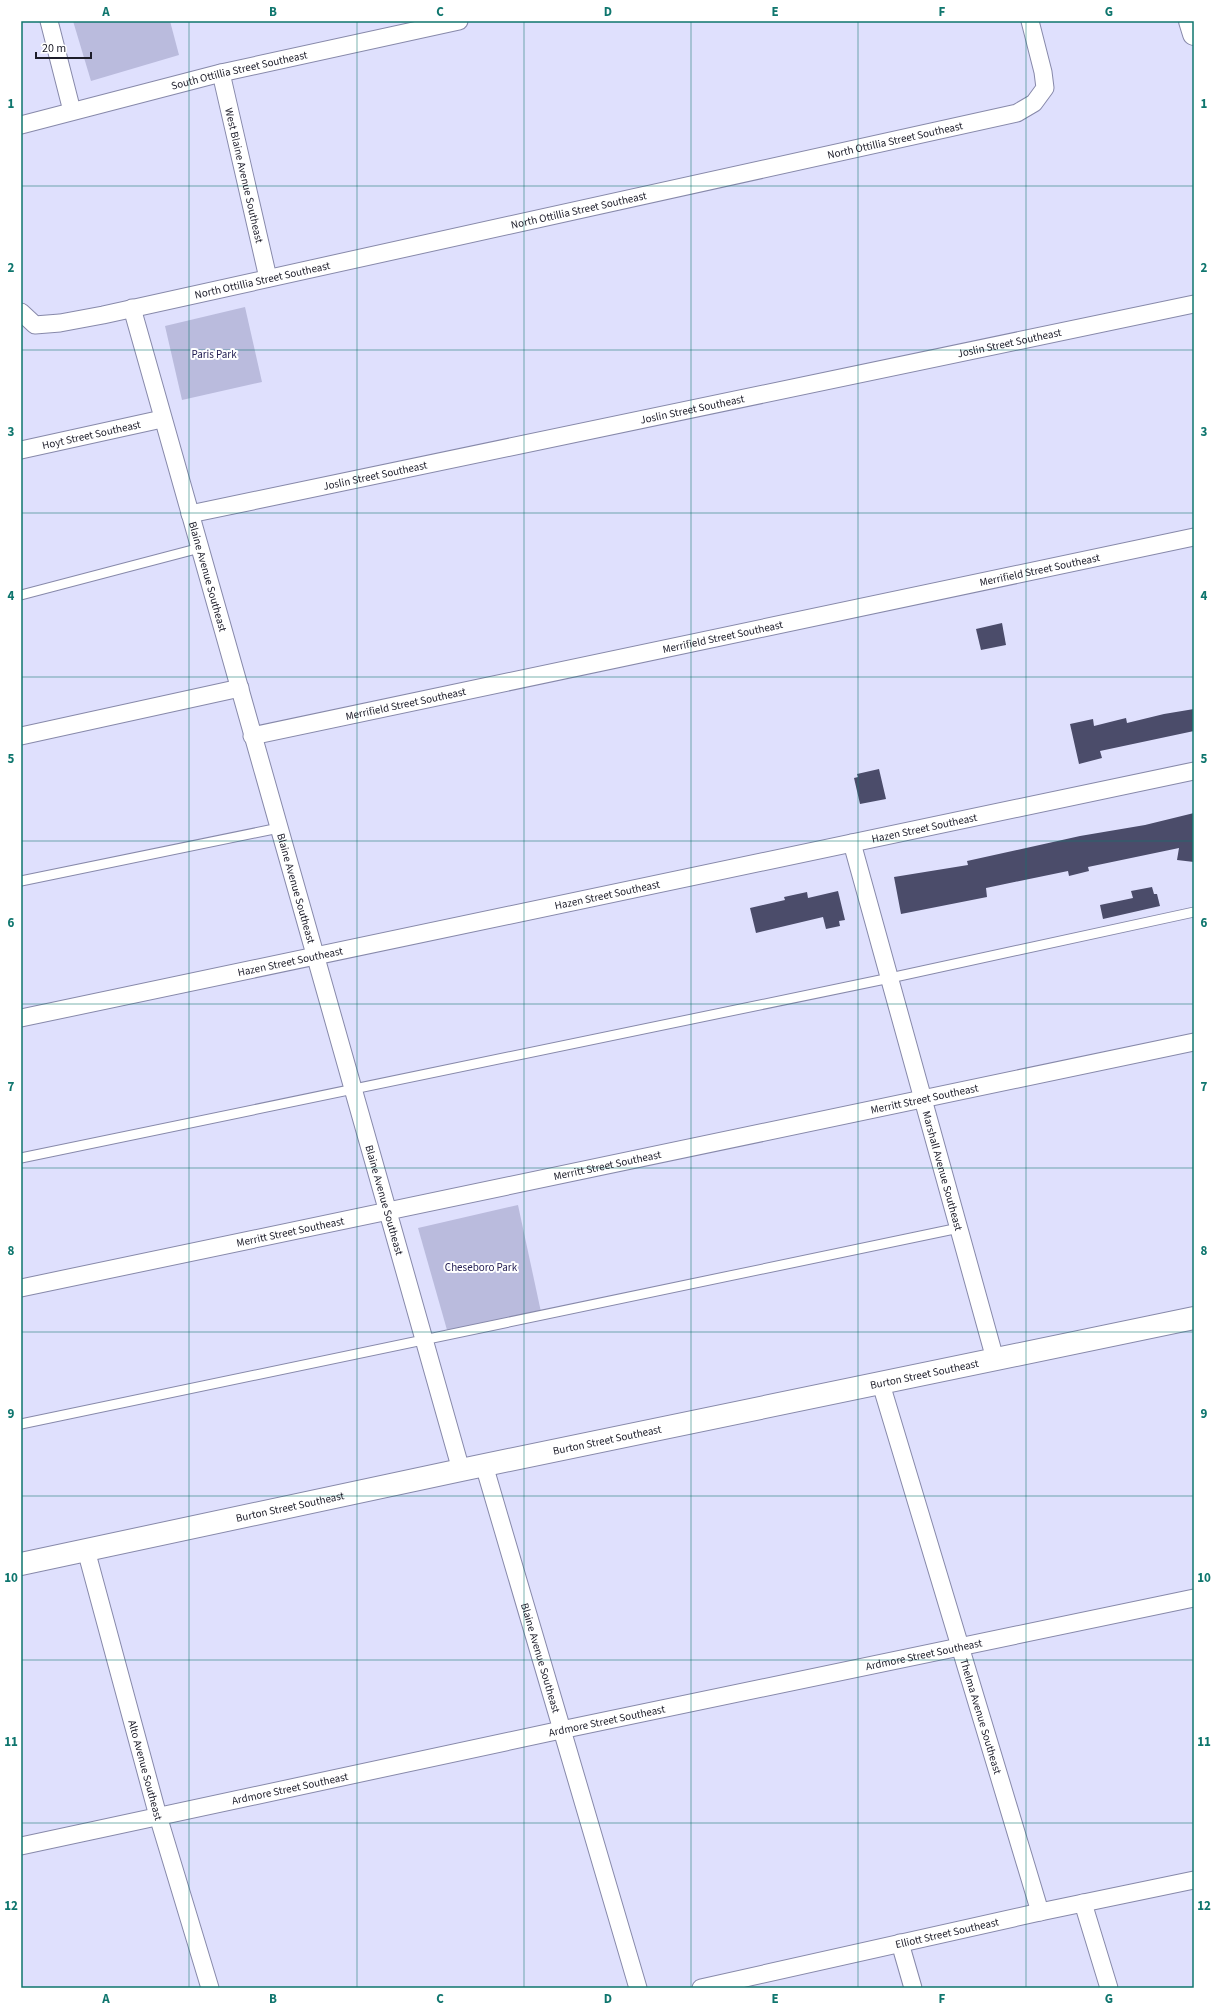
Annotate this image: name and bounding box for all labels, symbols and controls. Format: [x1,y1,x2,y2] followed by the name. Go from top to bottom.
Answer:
[101,3,110,21] text: A
[269,3,277,21] text: B
[436,3,444,21] text: C
[604,3,612,21] text: D
[771,3,779,21] text: E
[939,3,946,21] text: F
[1105,3,1113,21] text: G
[36,34,91,60] scale bar
[42,40,66,57] text: 20 m
[169,47,309,93] street label: South Ottillia Street Southeast
[8,95,15,113] text: 1
[1201,95,1208,113] text: 1
[222,106,267,245] street label: West Blaine Avenue Southeast
[826,118,964,162] street label: North Ottillia Street Southeast
[509,188,648,232] street label: North Ottillia Street Southeast
[193,257,332,302] street label: North Ottillia Street Southeast
[8,259,15,277] text: 2
[1201,259,1208,277] text: 2
[956,324,1063,361] street label: Joslin Street Southeast
[191,347,237,362] park label: Paris Park
[639,391,746,427] street label: Joslin Street Southeast
[41,416,142,453] street label: Hoyt Street Southeast
[8,423,15,441] text: 3
[1201,423,1208,441] text: 3
[322,457,429,493] street label: Joslin Street Southeast
[185,520,231,634] street label: Blaine Avenue Southeast
[978,550,1101,590] street label: Merrifield Street Southeast
[8,587,15,605] text: 4
[1201,587,1208,605] text: 4
[661,617,784,657] street label: Merrifield Street Southeast
[344,683,467,724] street label: Merrifield Street Southeast
[8,750,15,768] text: 5
[1201,750,1208,768] text: 5
[870,809,979,846] street label: Hazen Street Southeast
[274,831,319,945] street label: Blaine Avenue Southeast
[553,876,661,913] street label: Hazen Street Southeast
[8,914,15,932] text: 6
[1201,914,1208,932] text: 6
[236,943,344,980] street label: Hazen Street Southeast
[8,1078,15,1096] text: 7
[1201,1078,1208,1096] text: 7
[869,1080,980,1117] street label: Merritt Street Southeast
[919,1109,967,1233] street label: Marshall Avenue Southeast
[362,1143,407,1257] street label: Blaine Avenue Southeast
[552,1146,663,1184] street label: Merritt Street Southeast
[235,1213,346,1250] street label: Merritt Street Southeast
[8,1242,15,1260] text: 8
[1201,1242,1208,1260] text: 8
[445,1260,518,1275] park label: Cheseboro Park
[869,1355,980,1392] street label: Burton Street Southeast
[8,1405,15,1423] text: 9
[1201,1405,1208,1423] text: 9
[551,1421,663,1458] street label: Burton Street Southeast
[234,1488,346,1525] street label: Burton Street Southeast
[4,1569,18,1587] text: 10
[1197,1569,1211,1587] text: 10
[517,1601,564,1715] street label: Blaine Avenue Southeast
[864,1635,984,1674] street label: Ardmore Street Southeast
[957,1657,1006,1776] street label: Thelma Avenue Southeast
[547,1701,667,1740] street label: Ardmore Street Southeast
[125,1718,166,1822] street label: Alto Avenue Southeast
[4,1733,18,1751] text: 11
[1197,1733,1211,1751] text: 11
[230,1768,350,1808] street label: Ardmore Street Southeast
[4,1897,18,1915] text: 12
[1197,1897,1211,1915] text: 12
[894,1914,1000,1952] street label: Elliott Street Southeast
[101,1990,110,2008] text: A
[269,1990,277,2008] text: B
[436,1990,444,2008] text: C
[604,1990,612,2008] text: D
[771,1990,779,2008] text: E
[939,1990,946,2008] text: F
[1105,1990,1113,2008] text: G

